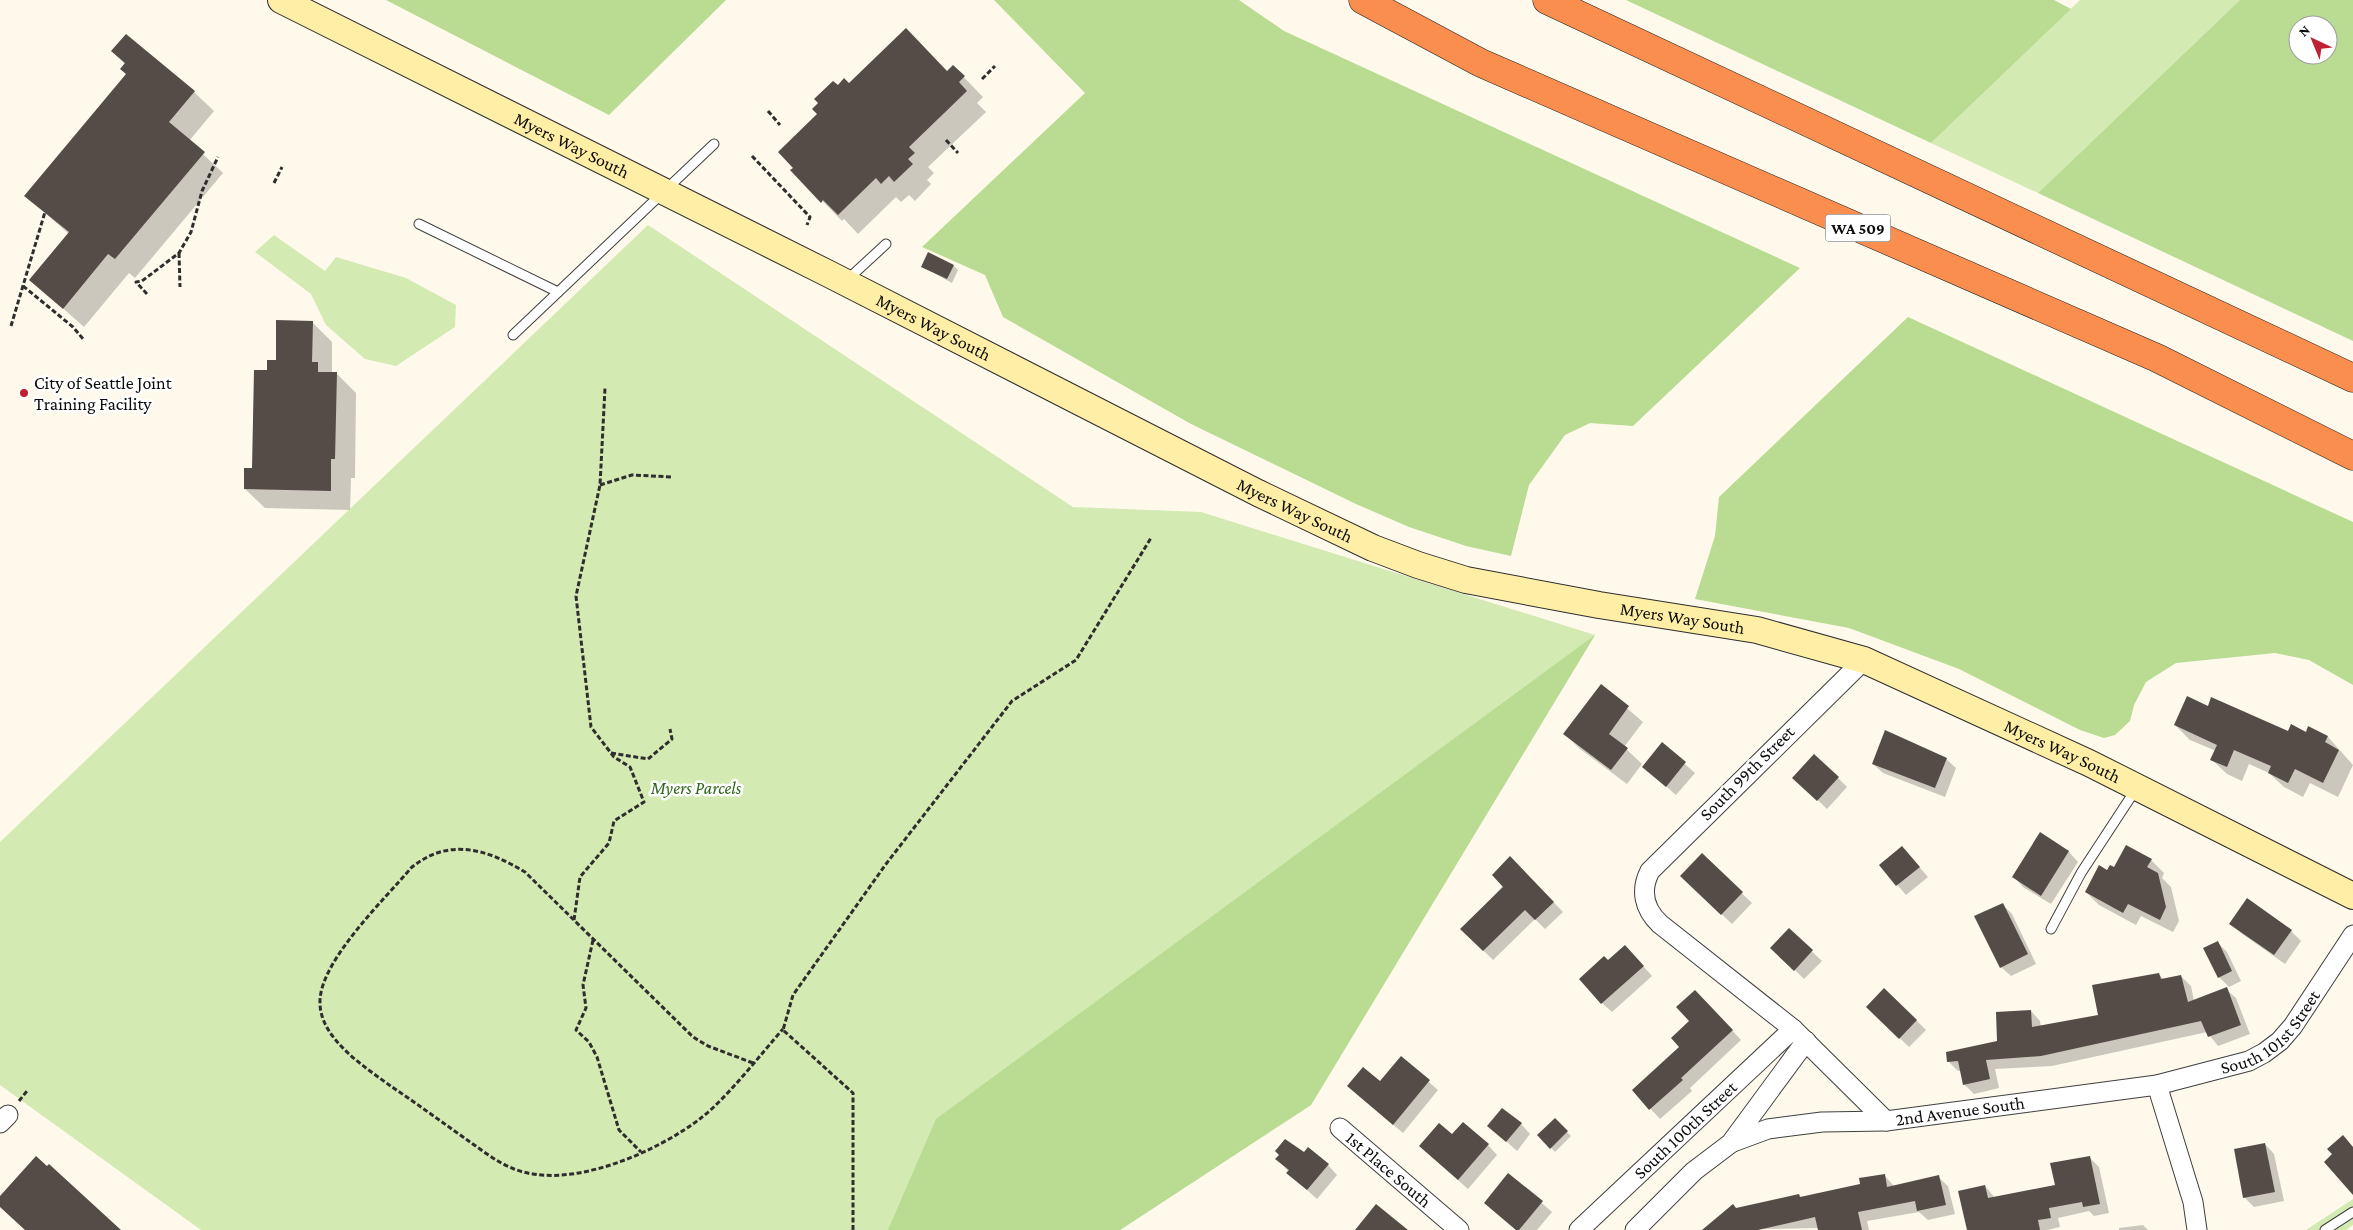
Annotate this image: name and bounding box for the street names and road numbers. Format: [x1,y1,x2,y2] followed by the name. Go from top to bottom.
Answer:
[511,108,633,183] street label: Myers Way South
[1826,214,1890,242] road number: WA 509
[873,290,994,365] street label: Myers Way South
[1234,474,1356,547] street label: Myers Way South
[1619,598,1746,638] street label: Myers Way South
[2001,716,2124,787] street label: Myers Way South
[1696,721,1799,824] street label: South 99th Street
[2218,986,2324,1078] street label: South 101st Street
[1630,1076,1742,1183] street label: South 100th Street
[1894,1093,2026,1130] street label: 2nd Avenue South
[1342,1128,1436,1212] street label: 1st Place South

